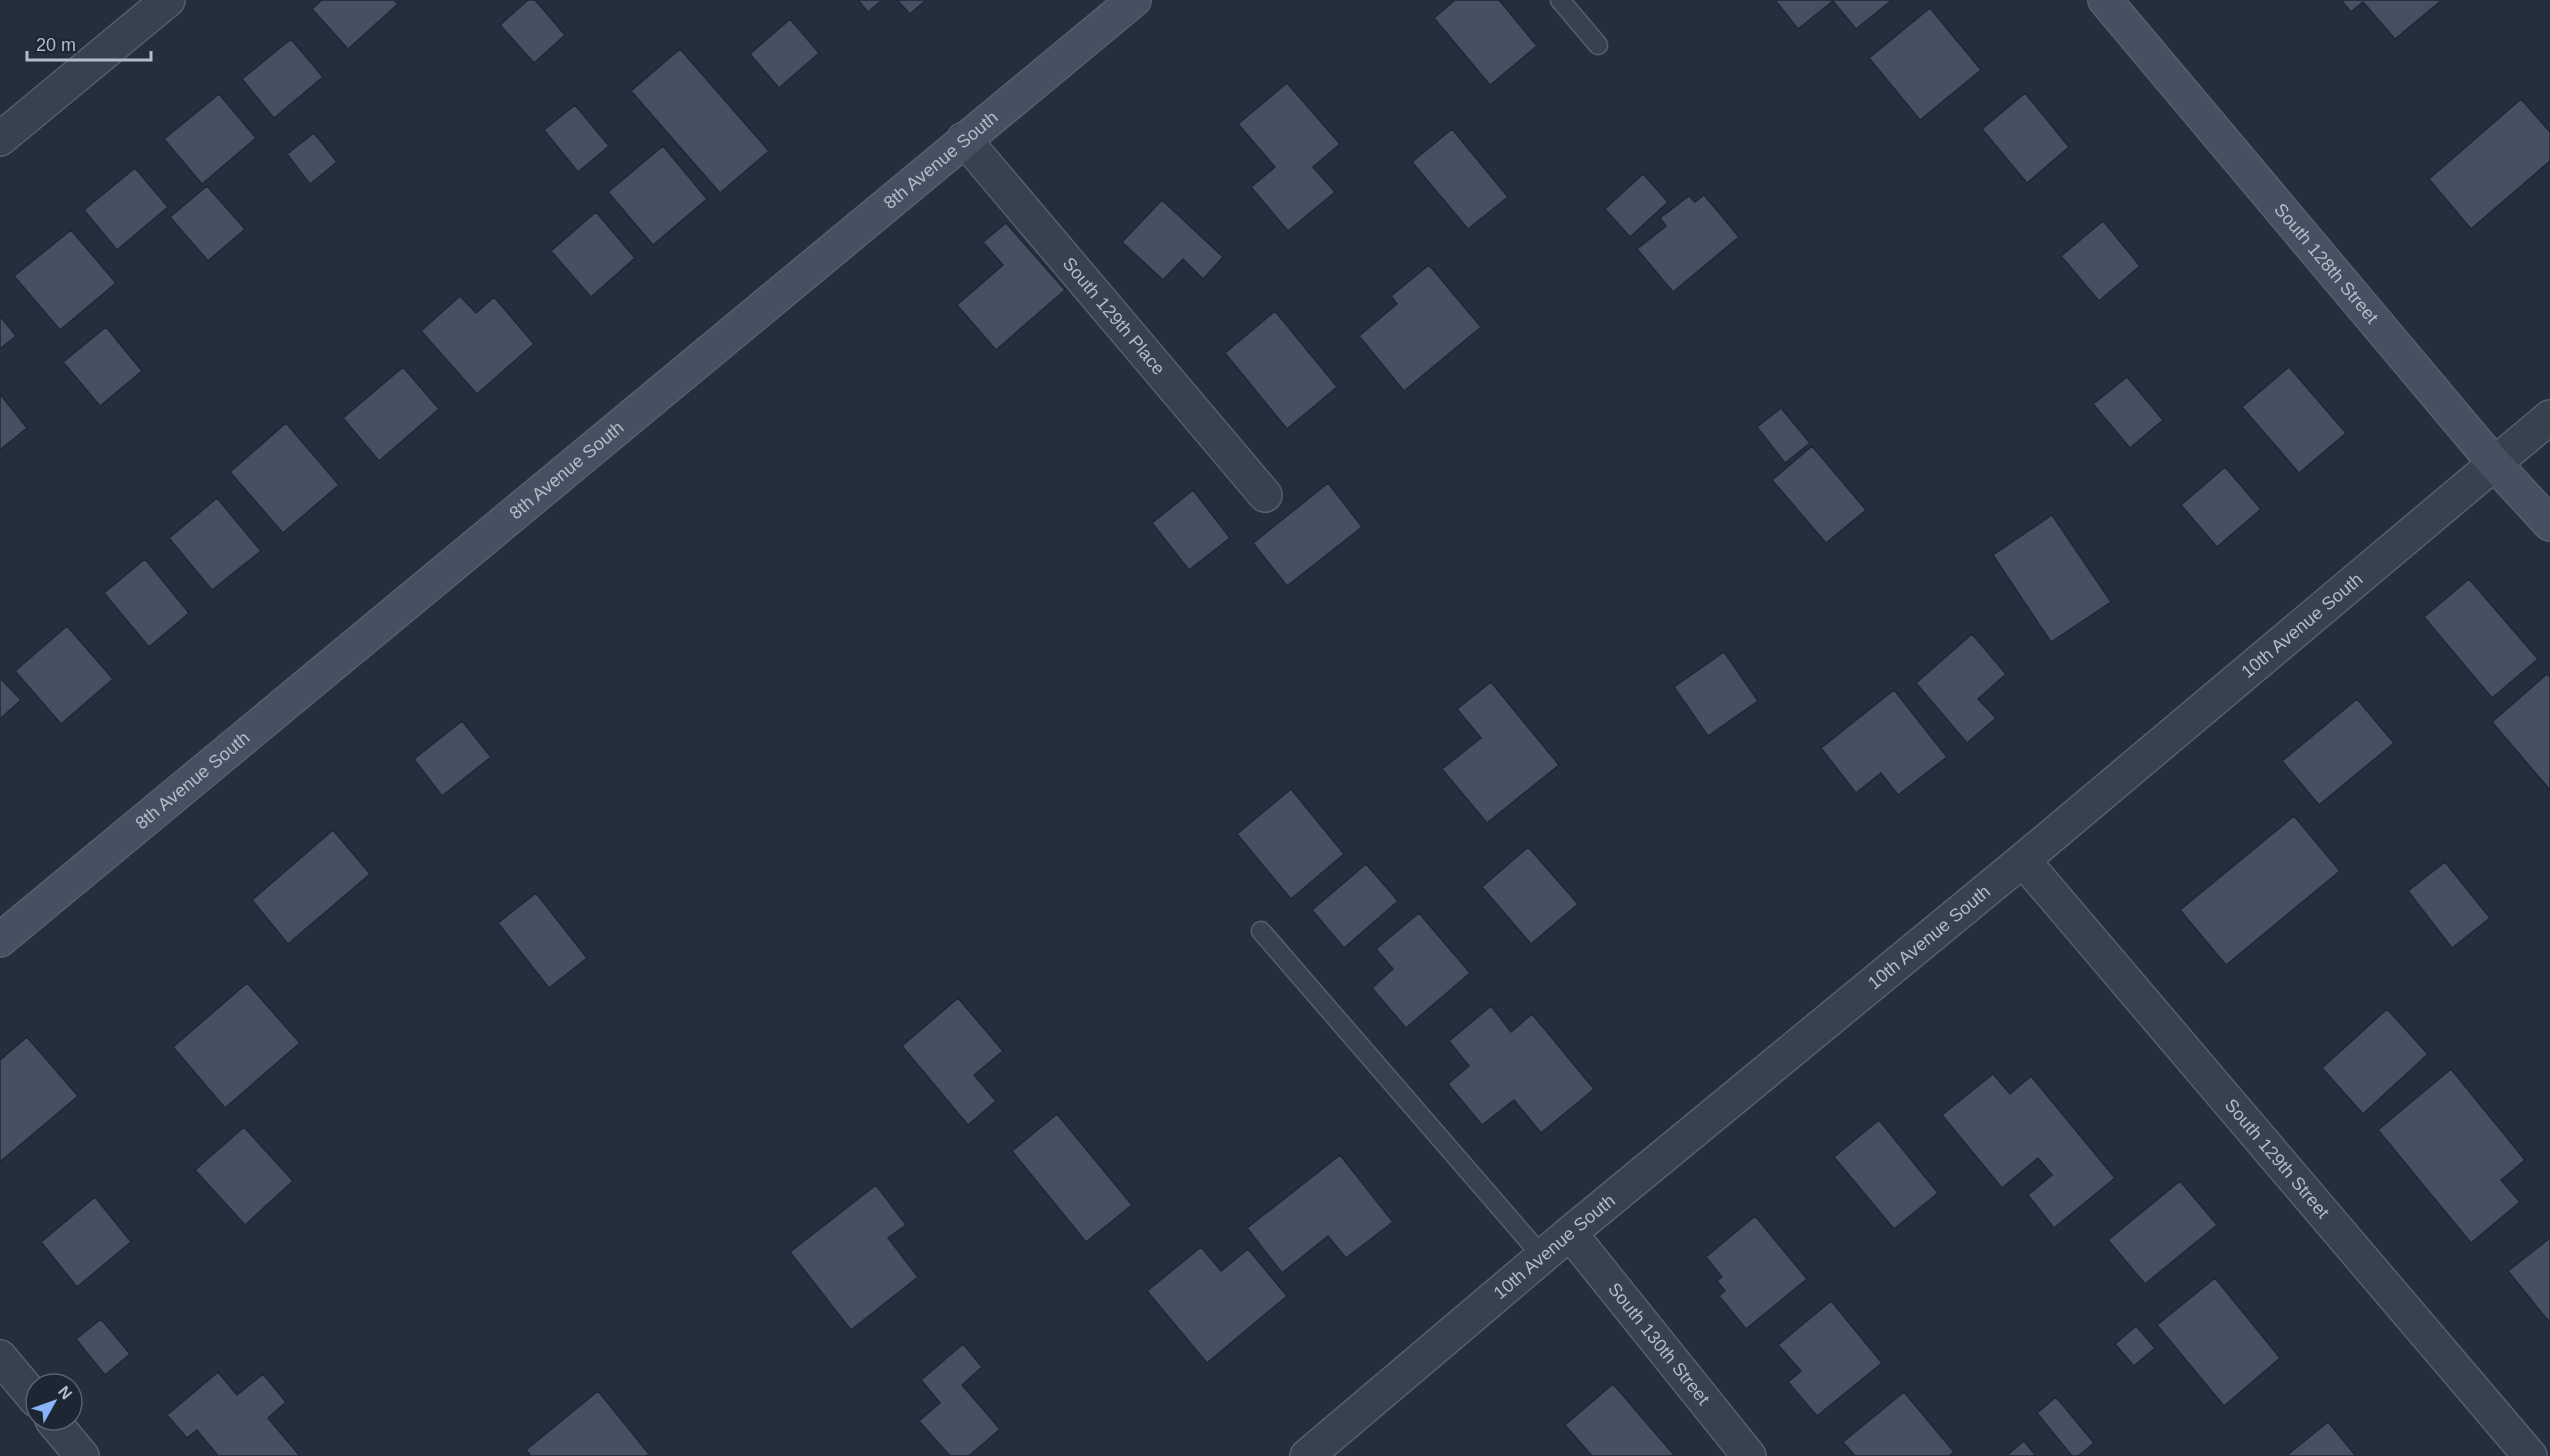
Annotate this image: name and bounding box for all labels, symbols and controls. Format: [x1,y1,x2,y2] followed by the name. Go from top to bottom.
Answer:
[27,24,152,62] scale bar
[36,35,76,55] text: 20 m
[880,107,1002,213] street label: 8th Avenue South
[2270,199,2382,327] street label: South 128th Street
[1059,253,1169,379] street label: South 129th Place
[506,417,628,523] street label: 8th Avenue South
[2237,569,2367,682] street label: 10th Avenue South
[131,727,253,833] street label: 8th Avenue South
[1864,881,1994,993] street label: 10th Avenue South
[2221,1095,2333,1222] street label: South 129th Street
[1490,1190,1619,1303] street label: 10th Avenue South
[1604,1279,1714,1409] street label: South 130th Street
[24,1372,84,1432] north arrow
[55,1383,75,1403] text: N

